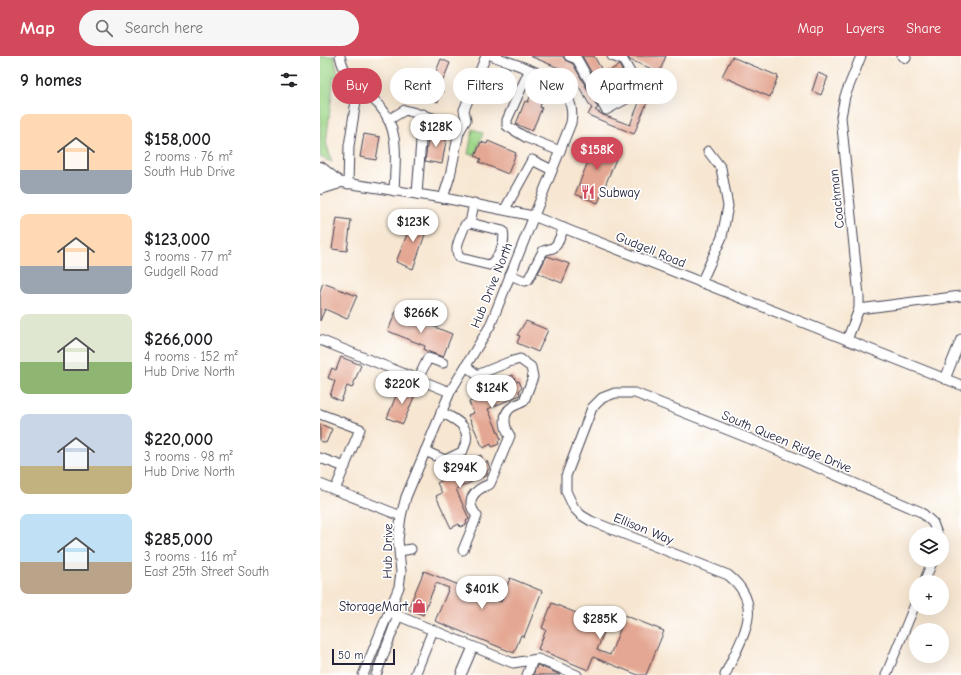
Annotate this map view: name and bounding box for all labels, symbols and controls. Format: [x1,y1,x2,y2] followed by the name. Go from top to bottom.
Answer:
[79,10,359,46] search box
[20,17,55,39] text: Map
[93,17,115,39] icon: search
[125,19,203,37] text: Search here
[797,20,824,37] text: Map
[846,20,884,37] text: Layers
[906,20,941,37] text: Share
[332,68,382,104] chip: Buy
[390,68,445,104] chip: Rent
[453,68,517,104] chip: Filters
[525,68,578,104] chip: New
[586,68,677,104] chip: Apartment
[278,69,300,91] icon: filters
[20,71,82,90] text: 9 homes
[408,114,464,148] pin: $128K
[419,119,453,134] text: $128K
[52,130,100,178] icon: home
[144,130,211,149] text: $158,000
[569,137,625,171] pin: $158K
[580,142,614,157] text: $158K
[144,149,232,164] text: 2 rooms · 76 m²
[144,164,235,179] text: South Hub Drive
[826,169,847,229] street label: Coachman
[580,184,596,200] restaurant icon: Subway
[599,185,640,200] place label: Subway
[385,209,441,243] pin: $123K
[396,214,430,229] text: $123K
[614,229,688,270] street label: Gudgell Road
[52,230,100,278] icon: home
[144,230,210,249] text: $123,000
[467,240,515,330] street label: Hub Drive North
[144,249,231,264] text: 3 rooms · 77 m²
[144,264,218,279] text: Gudgell Road
[393,300,449,334] pin: $266K
[403,305,439,320] text: $266K
[52,330,100,378] icon: home
[144,330,213,349] text: $266,000
[144,349,238,364] text: 4 rooms · 152 m²
[144,364,235,379] text: Hub Drive North
[374,371,430,405] pin: $220K
[464,375,520,409] pin: $124K
[384,376,420,391] text: $220K
[476,380,508,395] text: $124K
[720,407,854,476] street label: South Queen Ridge Drive
[52,430,100,478] icon: home
[144,430,213,449] text: $220,000
[144,449,233,464] text: 3 rooms · 98 m²
[432,455,488,489] pin: $294K
[443,460,477,475] text: $294K
[144,464,235,479] text: Hub Drive North
[612,510,676,547] street label: Ellison Way
[380,523,395,579] street label: Hub Drive
[909,527,949,663] map controls
[909,527,949,567] button: layers
[52,530,100,578] icon: home
[144,530,213,549] text: $285,000
[144,549,236,564] text: 3 rooms · 116 m²
[144,564,269,579] text: East 25th Street South
[909,575,949,615] button: +
[454,576,510,610] pin: $401K
[465,581,499,596] text: $401K
[411,598,427,614] shop icon: StorageMart
[339,599,409,614] place label: StorageMart
[572,606,628,640] pin: $285K
[582,611,618,626] text: $285K
[909,623,949,663] button: −
[332,647,395,666] scale bar
[338,649,363,662] text: 50 m

